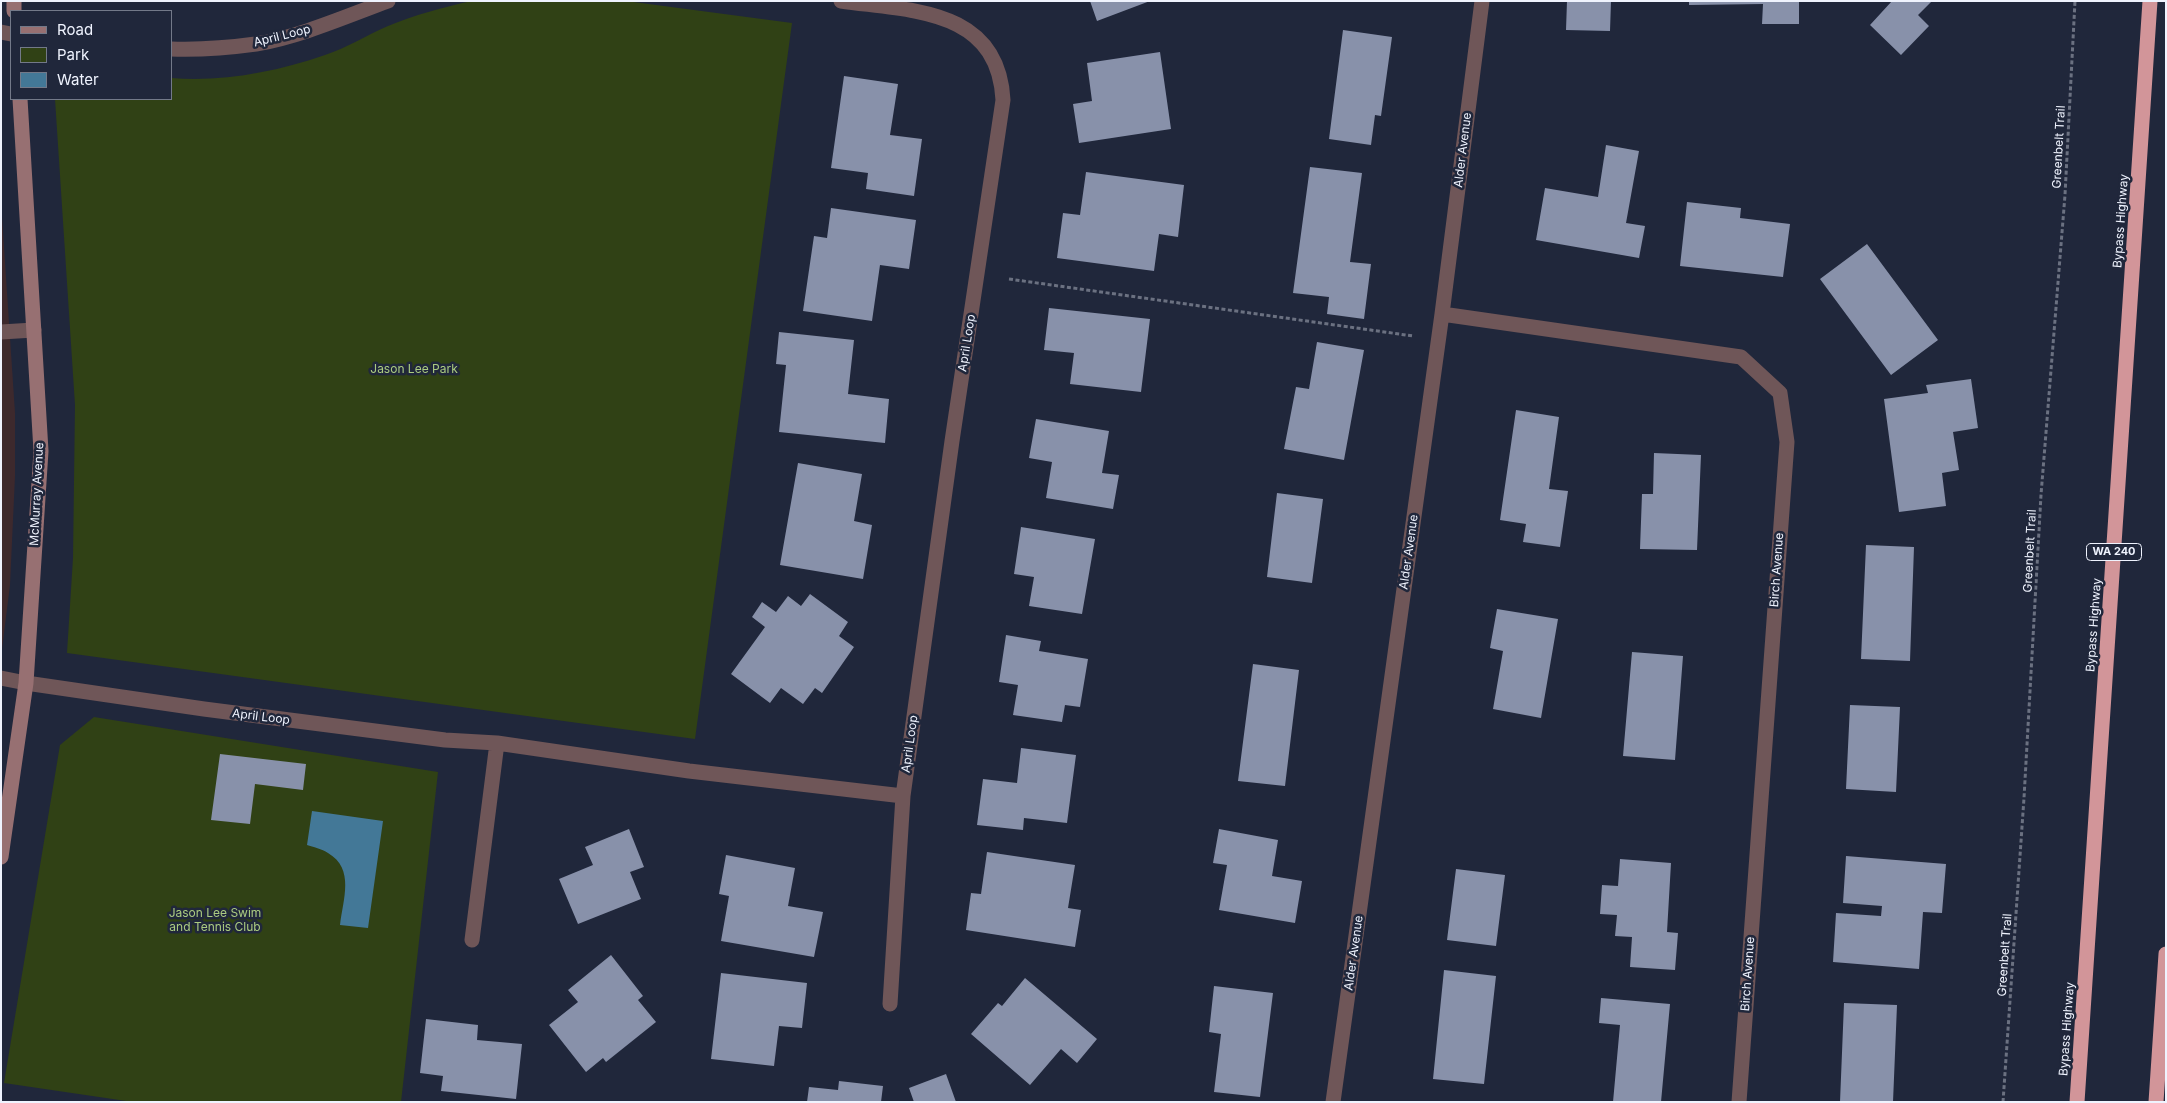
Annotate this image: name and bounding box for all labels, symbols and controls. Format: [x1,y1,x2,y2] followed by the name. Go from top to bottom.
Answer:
[10,10,172,100] legend
[57,20,93,39] text: Road
[252,22,312,50] street label: April Loop
[57,45,89,64] text: Park
[57,70,99,89] text: Water
[2050,105,2068,189] street label: Greenbelt Trail
[1451,112,1475,188] street label: Alder Avenue
[2111,173,2131,269] street label: Bypass Highway
[955,313,979,373] street label: April Loop
[370,362,458,376] park label: Jason Lee Park
[27,442,47,546] street label: McMurray Avenue
[2021,509,2039,593] street label: Greenbelt Trail
[1397,514,1421,590] street label: Alder Avenue
[1767,532,1787,608] street label: Birch Avenue
[2086,544,2142,560] road number: WA 240
[2084,577,2104,673] street label: Bypass Highway
[231,706,291,728] street label: April Loop
[899,714,921,774] street label: April Loop
[169,906,261,934] park label: Jason Lee Swim and Tennis Club
[1995,913,2015,997] street label: Greenbelt Trail
[1342,915,1366,991] street label: Alder Avenue
[1738,936,1758,1012] street label: Birch Avenue
[2057,981,2077,1077] street label: Bypass Highway

